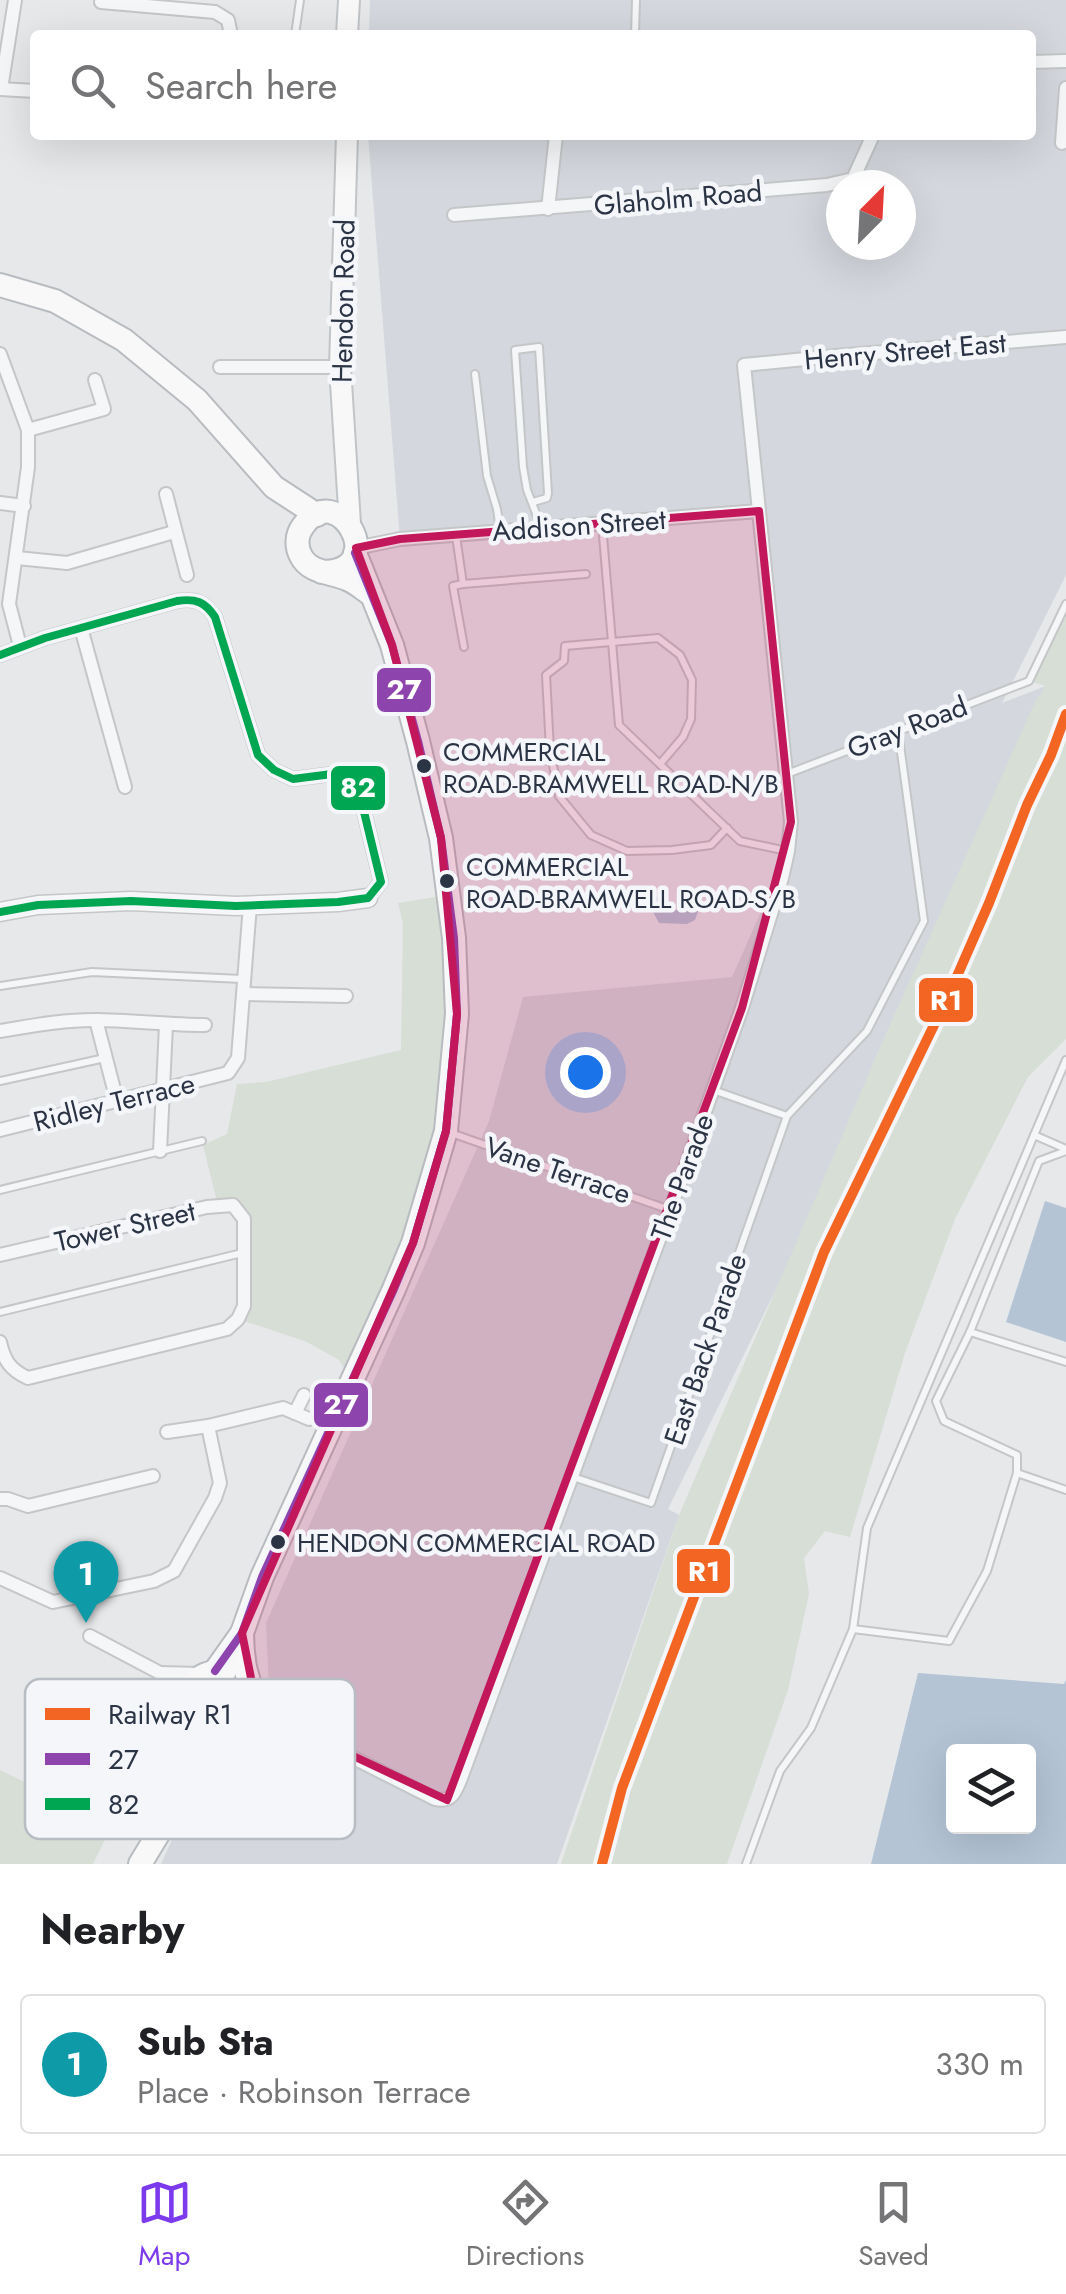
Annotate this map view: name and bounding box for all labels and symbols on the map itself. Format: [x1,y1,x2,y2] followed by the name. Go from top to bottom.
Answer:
[826,170,916,260] north arrow
[592,171,764,226] street label: Glaholm Road
[322,219,365,383] street label: Hendon Road
[802,322,1008,381] street label: Henry Street East
[491,499,668,552] street label: Addison Street
[375,666,433,714] line badge: 27
[386,669,422,710] text: 27
[841,686,973,769] street label: Gray Road
[443,733,779,803] place label: COMMERCIAL ROAD-BRAMWELL ROAD-N/B
[414,756,434,776] marker: COMMERCIAL ROAD-BRAMWELL ROAD-N/B
[329,764,387,812] line badge: 82
[340,767,376,808] text: 82
[466,848,796,918] place label: COMMERCIAL ROAD-BRAMWELL ROAD-S/B
[437,871,457,891] marker: COMMERCIAL ROAD-BRAMWELL ROAD-S/B
[917,976,975,1024] line badge: R1
[930,980,962,1021] text: R1
[560,1047,611,1098] your location
[29,1063,199,1142] street label: Ridley Terrace
[641,1108,724,1246] street label: The Parade
[479,1126,636,1215] street label: Vane Terrace
[51,1190,200,1263] street label: Tower Street
[654,1248,757,1450] street label: East Back Parade
[312,1381,370,1429] line badge: 27
[323,1384,359,1425] text: 27
[297,1524,656,1562] place label: HENDON COMMERCIAL ROAD
[268,1532,288,1552] marker: HENDON COMMERCIAL ROAD
[54,1540,118,1623] pin: 1
[675,1547,732,1595] line badge: R1
[688,1551,720,1592] text: R1
[25,1679,355,1839] legend
[108,1694,232,1735] text: Railway R1
[108,1739,139,1780] text: 27
[108,1784,139,1825] text: 82

